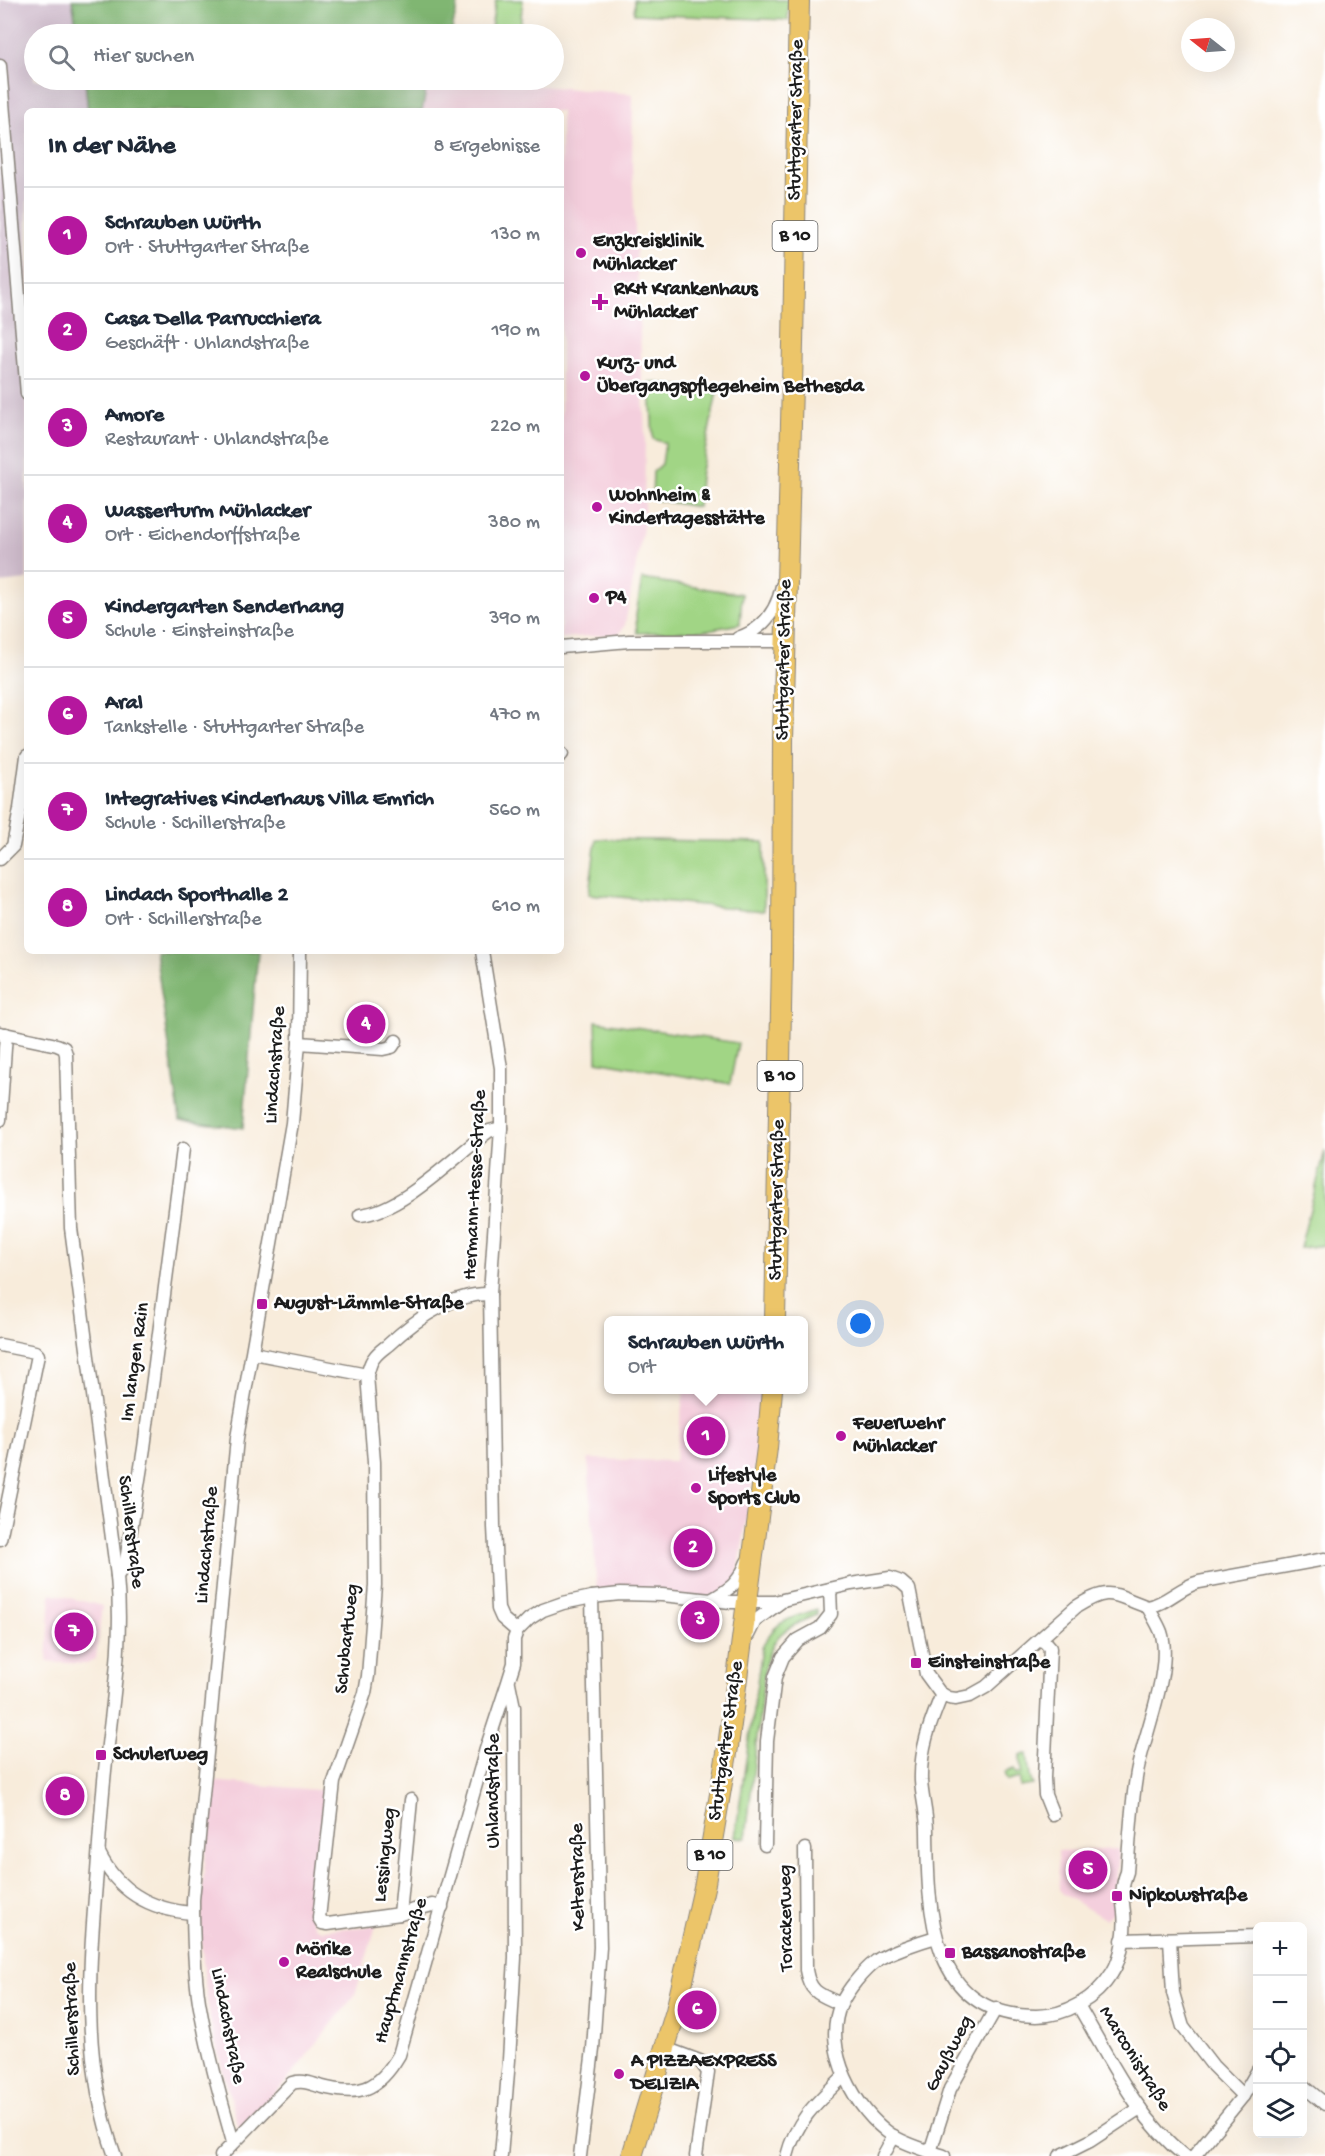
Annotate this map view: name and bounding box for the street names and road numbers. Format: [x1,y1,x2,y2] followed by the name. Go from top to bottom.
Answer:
[784,39,810,201] street label: Stuttgarter Straße
[772,221,818,251] road number: B 10
[772,579,798,741] street label: Stuttgarter Straße
[260,1005,292,1125] street label: Lindachstraße
[758,1061,802,1091] road number: B 10
[460,1089,493,1281] street label: Hermann-Hesse-Straße
[765,1119,791,1281] street label: Stuttgarter Straße
[116,1300,156,1423] street label: Im langen Rain
[112,1474,148,1590] street label: Schillerstraße
[191,1485,225,1605] street label: Lindachstraße
[331,1583,365,1695] street label: Schubartweg
[704,1659,750,1822] street label: Stuttgarter Straße
[483,1733,506,1849] street label: Uhlandstraße
[370,1807,402,1903] street label: Lessingweg
[567,1822,591,1931] street label: Kelterstraße
[688,1840,732,1870] road number: B 10
[775,1865,799,1972] street label: Torackerweg
[370,1895,434,2046] street label: Hauptmannstraße
[60,1961,86,2076] street label: Schillerstraße
[204,1966,250,2087] street label: Lindachstraße
[1093,2002,1176,2116] street label: Marconistraße
[921,2012,979,2096] street label: Gaußweg

